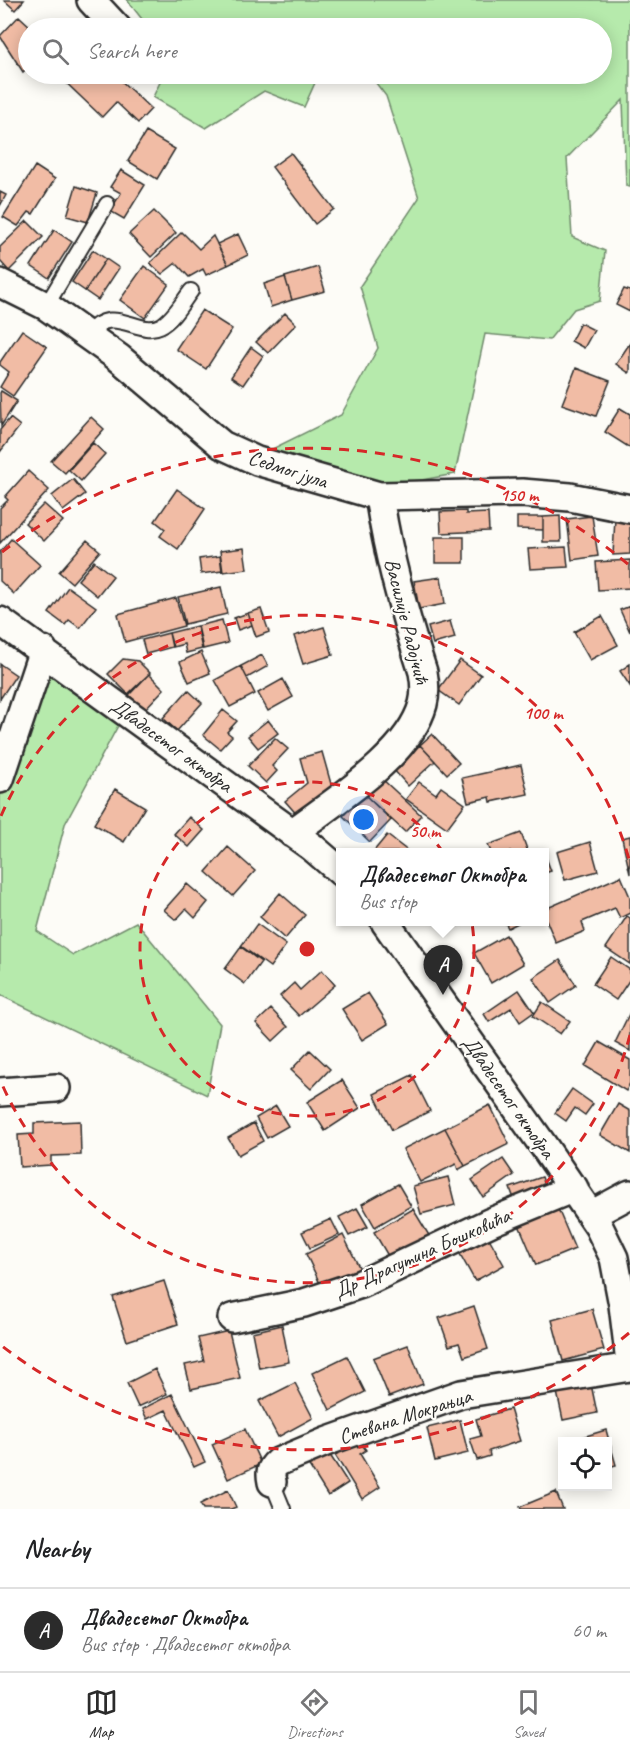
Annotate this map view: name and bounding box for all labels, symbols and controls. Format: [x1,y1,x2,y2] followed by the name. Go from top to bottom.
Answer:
[18,18,612,84] search box
[39,35,72,68] icon: search
[87,37,177,65] text: Search here
[245,444,332,494] street label: Седмог јула
[500,484,540,506] text: 150 m
[379,556,435,687] street label: Василије Радојчић
[106,692,239,799] street label: Двадесетог октобра
[524,702,564,724] text: 100 m
[349,805,378,834] your location
[410,820,442,842] text: 50 m
[336,848,549,926] popup
[359,861,526,889] text: Двадесетог Октобра
[359,889,417,914] text: Bus stop
[297,939,317,959] centre of rings
[424,946,462,995] pin: A
[457,1030,562,1165] street label: Двадесетог октобра
[330,1202,516,1304] street label: Др Драгутина Бошковића
[335,1382,476,1450] street label: Стевана Мокрањца
[558,1437,612,1491] map controls
[558,1437,612,1491] button: locate
[24,1532,89,1565] text: Nearby
[81,1604,247,1632] text: Двадесетог Октобра
[38,1618,49,1643] text: A
[572,1618,606,1643] text: 60 m
[81,1632,289,1657] text: Bus stop · Двадесетог октобра
[85,1686,118,1742] tab: Map
[287,1686,343,1742] tab: Directions
[512,1686,545,1742] tab: Saved

